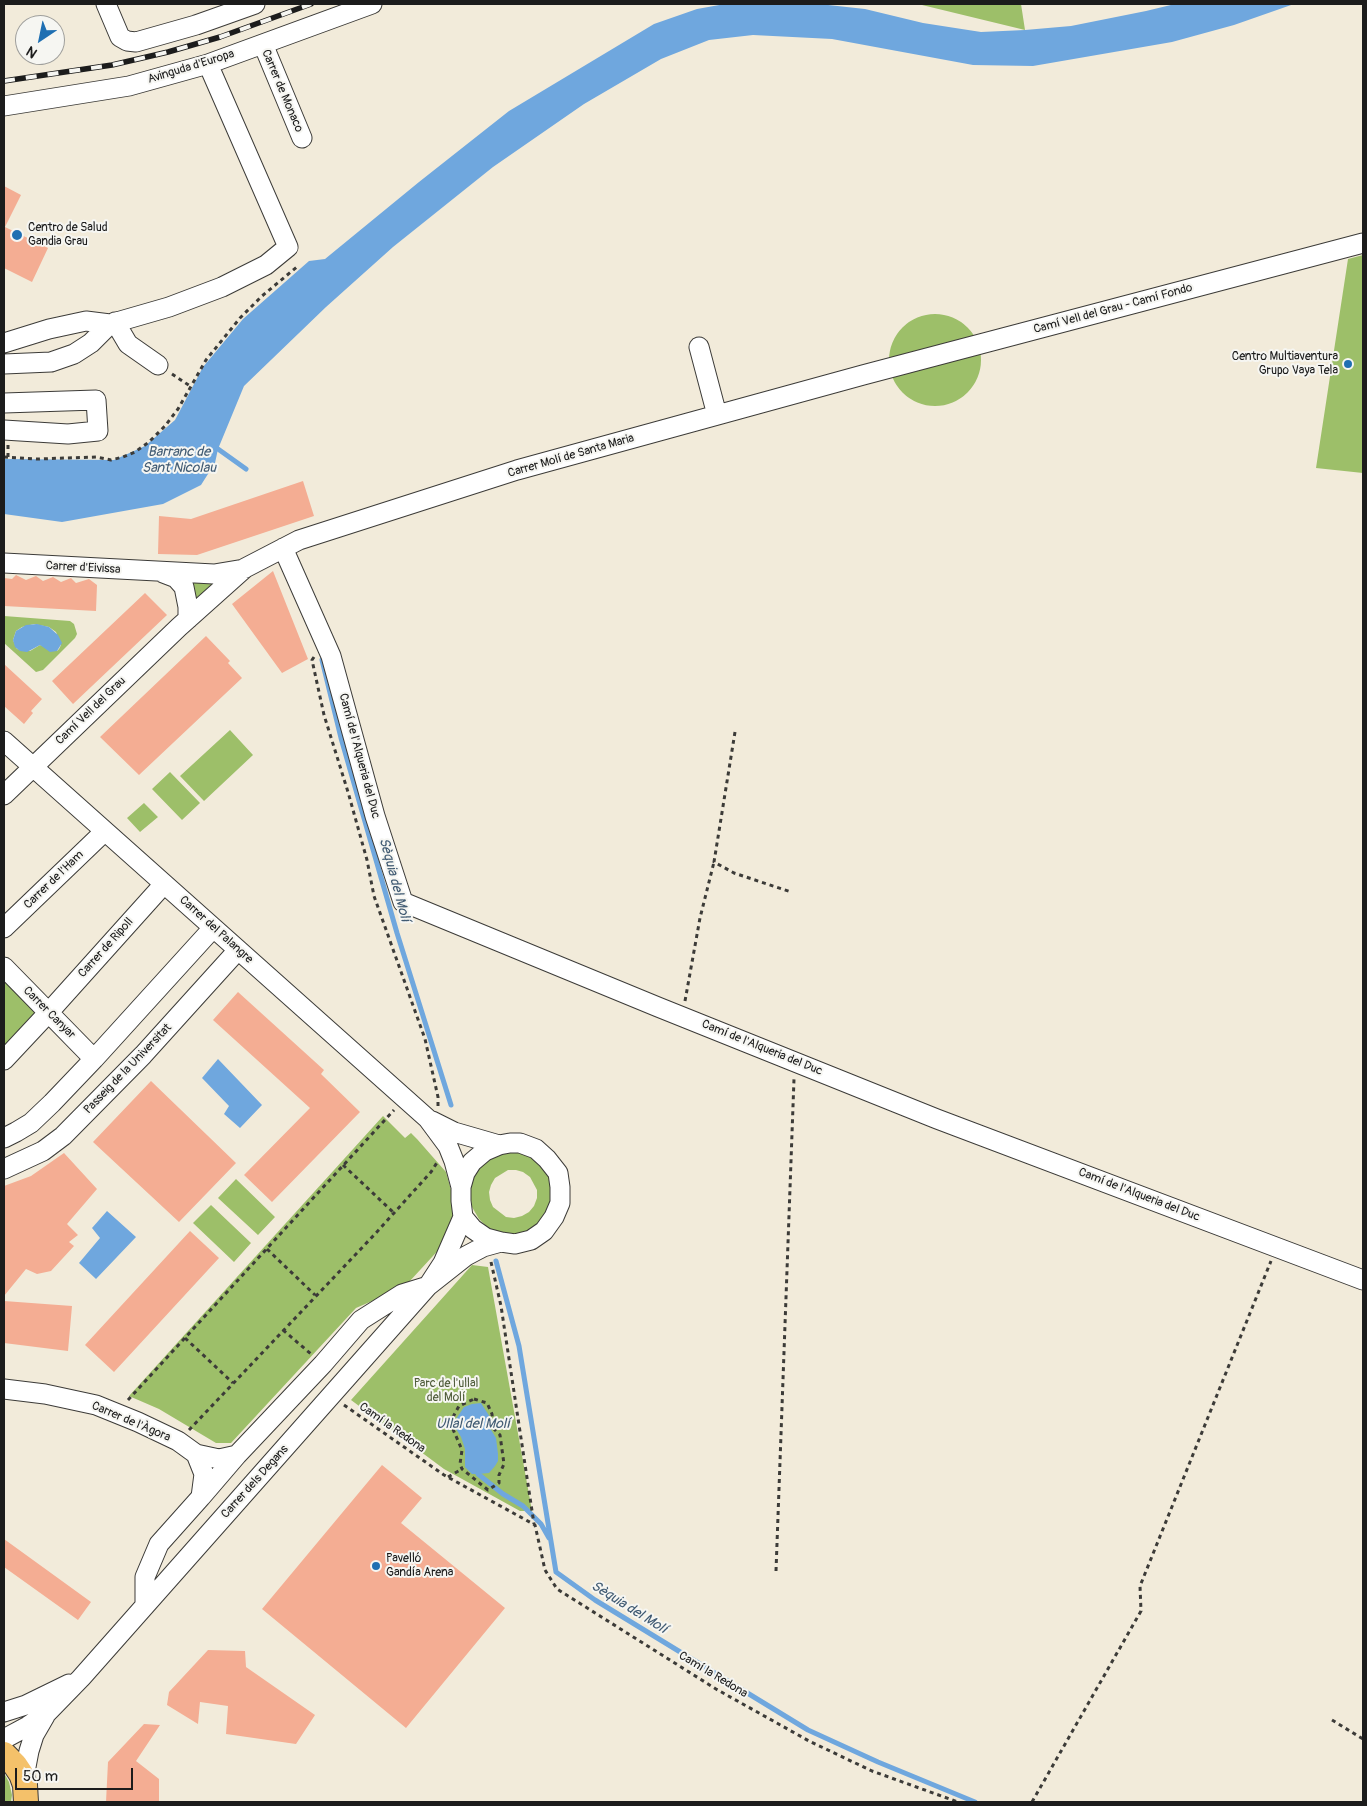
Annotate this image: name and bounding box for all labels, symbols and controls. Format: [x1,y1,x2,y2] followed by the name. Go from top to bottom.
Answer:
[15,15,65,65] north arrow
[23,42,41,62] text: N
[146,47,236,87] street label: Avinguda d'Europa
[258,47,306,135] street label: Carrer de Monaco
[28,221,108,249] place label: Centro de Salud Gandia Grau
[10,228,24,242] marker: Centro de Salud Gandia Grau
[1032,281,1194,337] street label: Camí Vell del Grau - Camí Fondo
[1232,350,1338,378] place label: Centro Multiaventura Grupo Vaya Tela
[1342,358,1354,370] marker: Centro Multiaventura Grupo Vaya Tela
[506,431,636,481] street label: Carrer Molí de Santa Maria
[142,444,216,477] water label: Barranc de Sant Nicolau
[45,559,121,577] street label: Carrer d'Eivissa
[53,674,129,748] street label: Camí Vell del Grau
[335,692,383,820] street label: Camí de l'Alqueria del Duc
[375,836,413,924] water label: Sèquia del Molí
[21,848,87,912] street label: Carrer de l'Ham
[176,893,256,967] street label: Carrer del Palangre
[75,915,137,981] street label: Carrer de Ripoll
[20,984,78,1042] street label: Carrer Canyar
[700,1017,824,1079] street label: Camí de l'Alqueria del Duc
[81,1021,175,1117] street label: Passeig de la Universitat
[1076,1165,1202,1225] street label: Camí de l'Alqueria del Duc
[414,1377,478,1405] park label: Parc de l'ullal del Molí
[89,1399,173,1445] street label: Carrer de l'Àgora
[356,1400,428,1456] street label: Camí la Redona
[436,1416,510,1432] water label: Ullal del Molí
[218,1442,292,1522] street label: Carrer dels Degans
[386,1552,453,1580] place label: Pavelló Gandía Arena
[370,1560,382,1572] marker: Pavelló Gandía Arena
[588,1578,670,1638] water label: Sèquia del Molí
[676,1649,750,1701] street label: Camí la Redona
[18,1758,135,1790] scale bar
[23,1767,58,1786] text: 50 m

